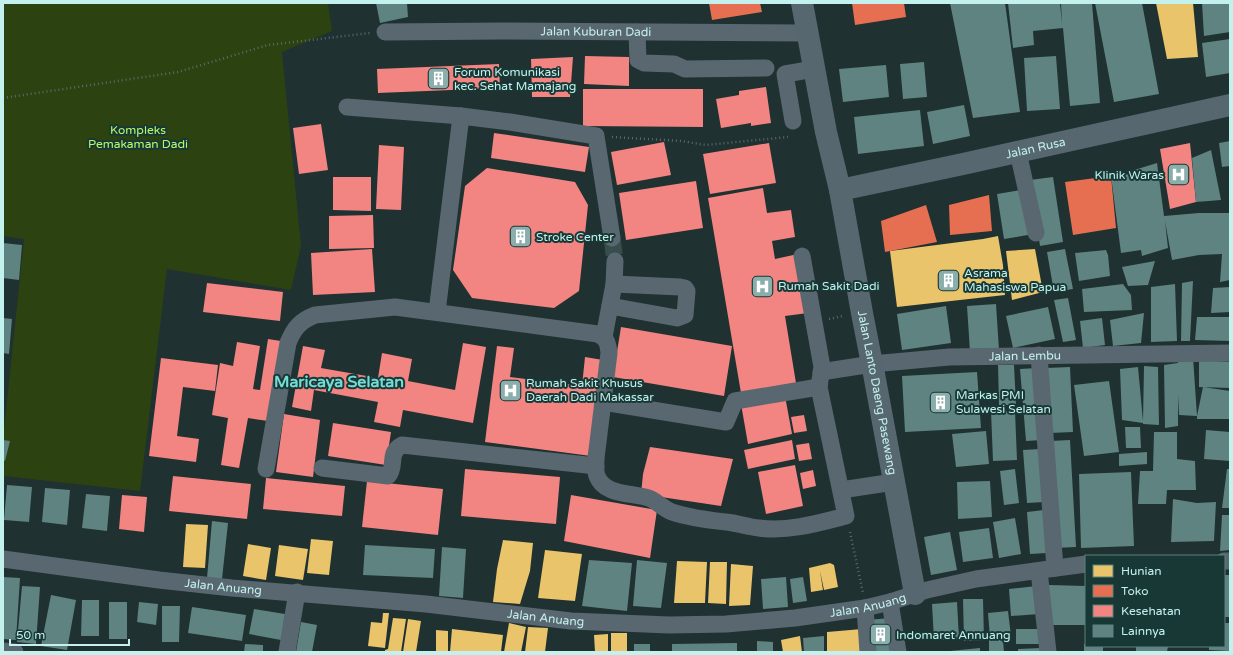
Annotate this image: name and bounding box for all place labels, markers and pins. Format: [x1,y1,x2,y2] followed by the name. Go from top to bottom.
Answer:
[454,65,576,93] place label: Forum Komunikasi kec. Sehat Mamajang
[425,66,451,92] building icon: Forum Komunikasi kec. Sehat Mamajang
[1166,162,1192,188] hospital icon: Klinik Waras
[1095,168,1164,182] place label: Klinik Waras
[508,224,534,250] building icon: Stroke Center
[536,230,614,244] place label: Stroke Center
[964,266,1066,294] place label: Asrama Mahasiswa Papua
[936,267,962,293] building icon: Asrama Mahasiswa Papua
[750,273,776,299] hospital icon: Rumah Sakit Dadi
[778,279,880,293] place label: Rumah Sakit Dadi
[526,376,654,404] place label: Rumah Sakit Khusus Daerah Dadi Makassar
[497,377,523,403] hospital icon: Rumah Sakit Khusus Daerah Dadi Makassar
[956,388,1051,416] place label: Markas PMI Sulawesi Selatan
[928,389,954,415] building icon: Markas PMI Sulawesi Selatan
[867,622,893,648] building icon: Indomaret Annuang
[896,628,1011,642] place label: Indomaret Annuang

